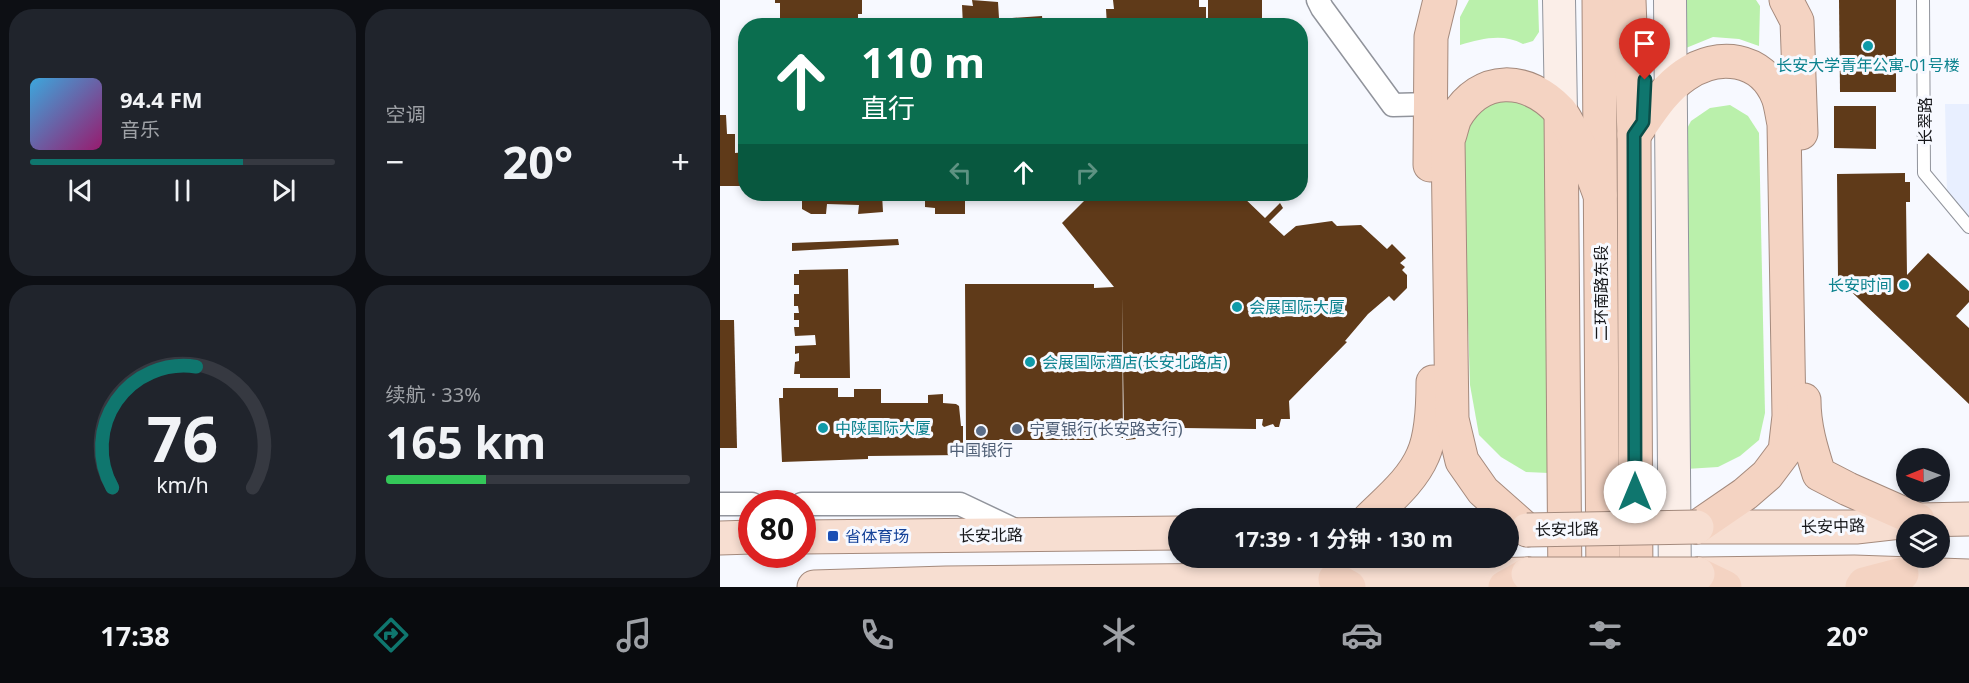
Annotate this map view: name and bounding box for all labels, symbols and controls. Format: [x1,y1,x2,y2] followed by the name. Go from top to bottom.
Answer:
[1619,18,1670,80] pin
[1628,27,1661,60] icon: arrive
[861,33,985,90] text: 110 m
[1861,39,1875,53] marker: 长安大学青年公寓-01号楼
[762,42,840,120] icon: ahead
[1776,54,1960,76] place label: 长安大学青年公寓-01号楼
[120,84,202,114] text: 94.4 FM
[861,89,915,126] text: 直行
[1914,97,1936,145] street label: 长翠路
[386,101,426,128] text: 空调
[120,116,160,143] text: 音乐
[502,131,573,192] text: 20°
[386,139,404,184] text: −
[671,139,690,184] text: +
[944,156,977,189] icon: left
[1007,156,1040,189] icon: ahead
[1070,156,1103,189] icon: right
[64,174,97,207] icon: previous
[166,174,199,207] icon: pause
[267,174,300,207] icon: next
[1590,245,1612,341] street label: 二环南路东段
[1828,274,1892,296] place label: 长安时间
[1897,278,1911,292] marker: 长安时间
[1249,296,1345,318] place label: 会展国际大厦
[1230,300,1244,314] marker: 会展国际大厦
[1042,351,1228,373] place label: 会展国际酒店(长安北路店)
[1023,355,1037,369] marker: 会展国际酒店(长安北路店)
[386,381,481,408] text: 续航 · 33%
[147,395,218,480] text: 76
[386,411,546,472] text: 165 km
[835,417,931,439] place label: 中陕国际大厦
[1029,418,1183,440] place label: 宁夏银行(长安路支行)
[816,421,830,435] marker: 中陕国际大厦
[1010,422,1024,436] marker: 宁夏银行(长安路支行)
[974,424,988,438] marker: 中国银行
[949,439,1013,461] place label: 中国银行
[1896,448,1950,502] north arrow
[1896,448,1950,568] map controls
[1603,460,1667,524] position arrow
[156,471,209,500] text: km/h
[738,490,816,568] speed limit sign: 80
[1801,514,1865,538] street label: 长安中路
[1896,514,1950,568] button: layers
[1535,517,1599,541] street label: 长安北路
[959,523,1023,547] street label: 长安北路
[1234,523,1453,553] text: 17:39 · 1 分钟 · 130 m
[845,525,909,547] place label: 省体育场
[826,529,840,543] marker: 省体育场
[370,614,412,656] icon: directions
[613,614,655,656] icon: music
[856,614,898,656] icon: phone
[1098,614,1140,656] icon: climate
[1341,614,1383,656] icon: car
[1584,614,1626,656] icon: filters
[100,617,170,654] text: 17:38
[1826,617,1869,654] text: 20°

